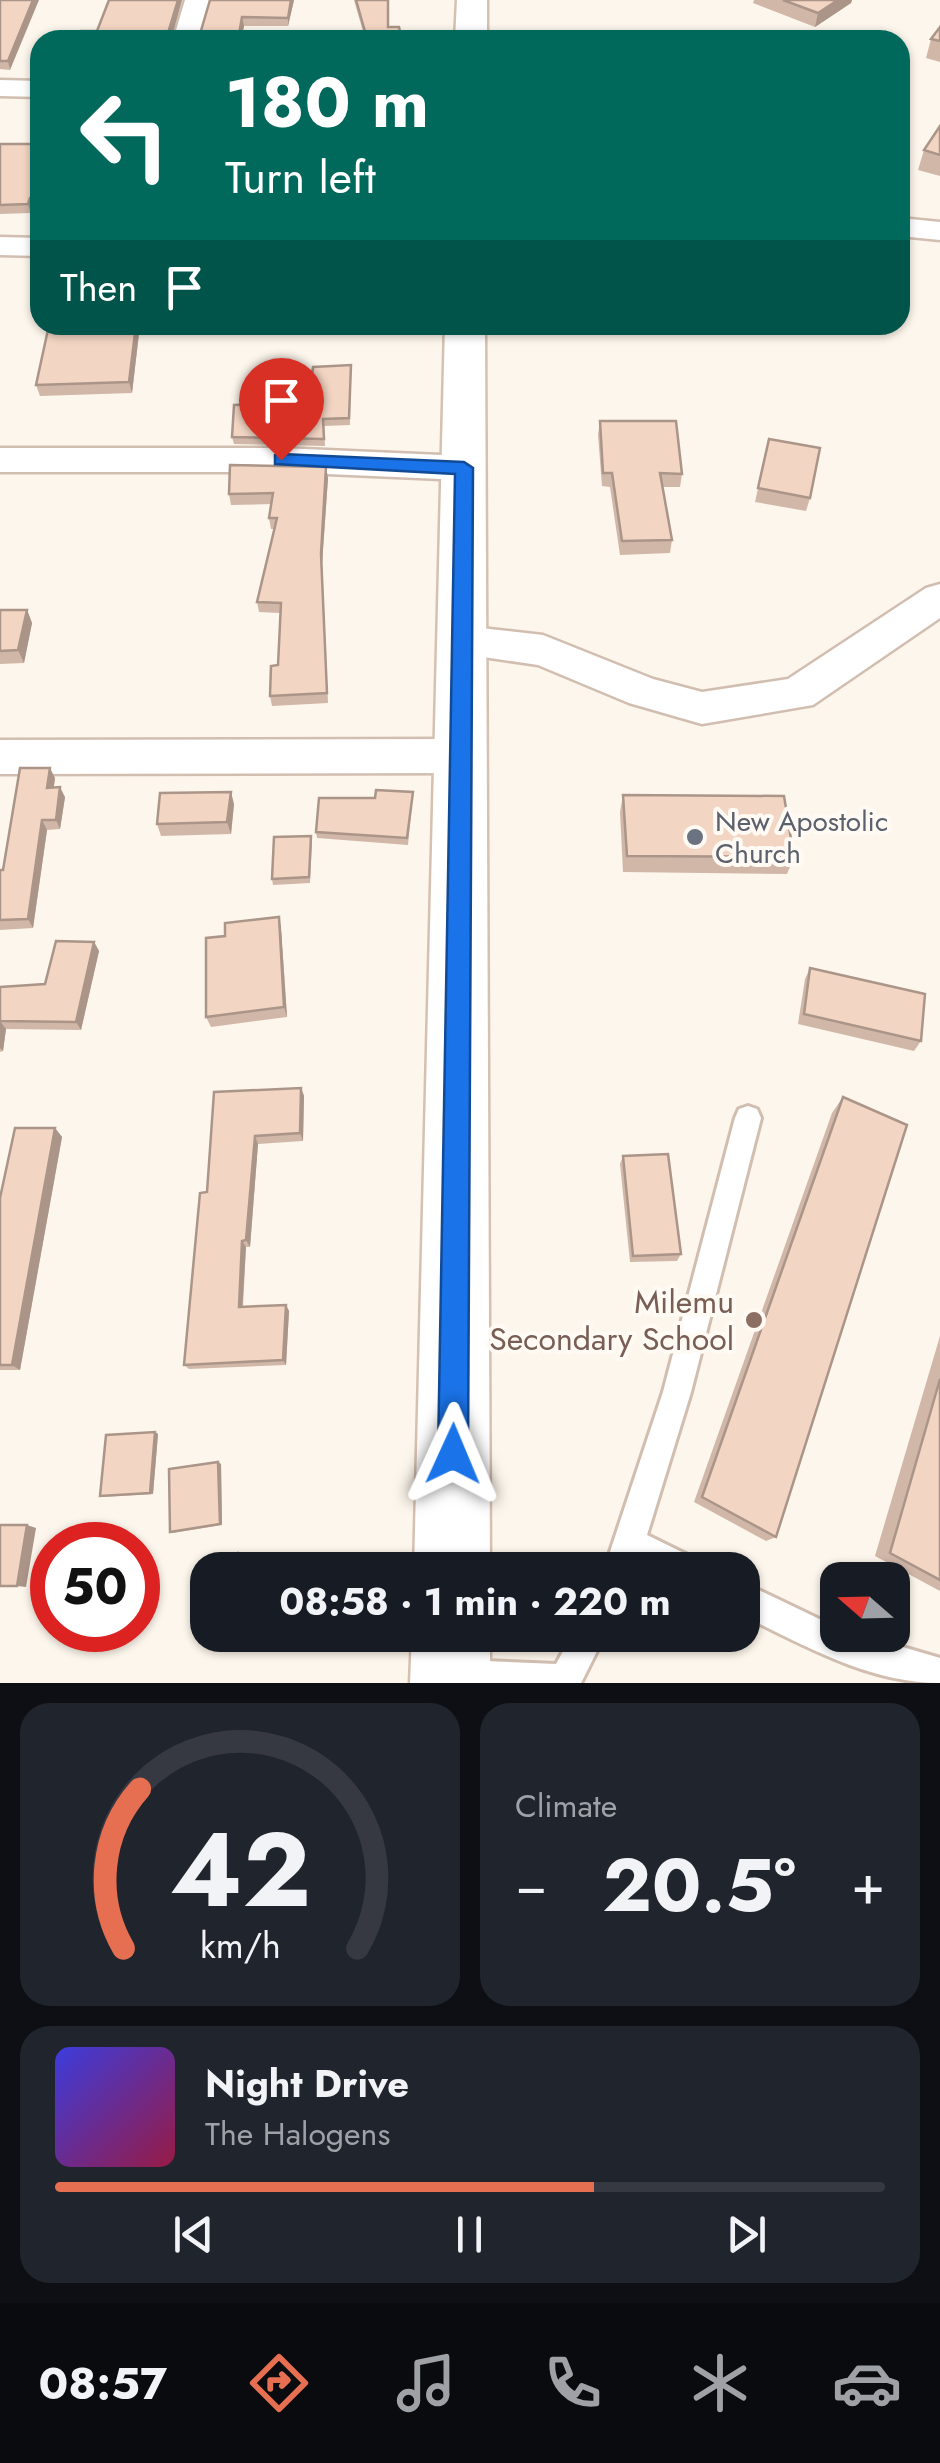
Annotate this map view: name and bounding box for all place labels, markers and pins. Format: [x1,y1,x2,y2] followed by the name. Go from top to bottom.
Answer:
[239,358,324,461] pin
[715,801,888,874] place label: New Apostolic Church
[684,826,706,848] marker: New Apostolic Church
[489,1279,734,1362] place label: Milemu Secondary School
[743,1309,765,1331] marker: Milemu Secondary School

